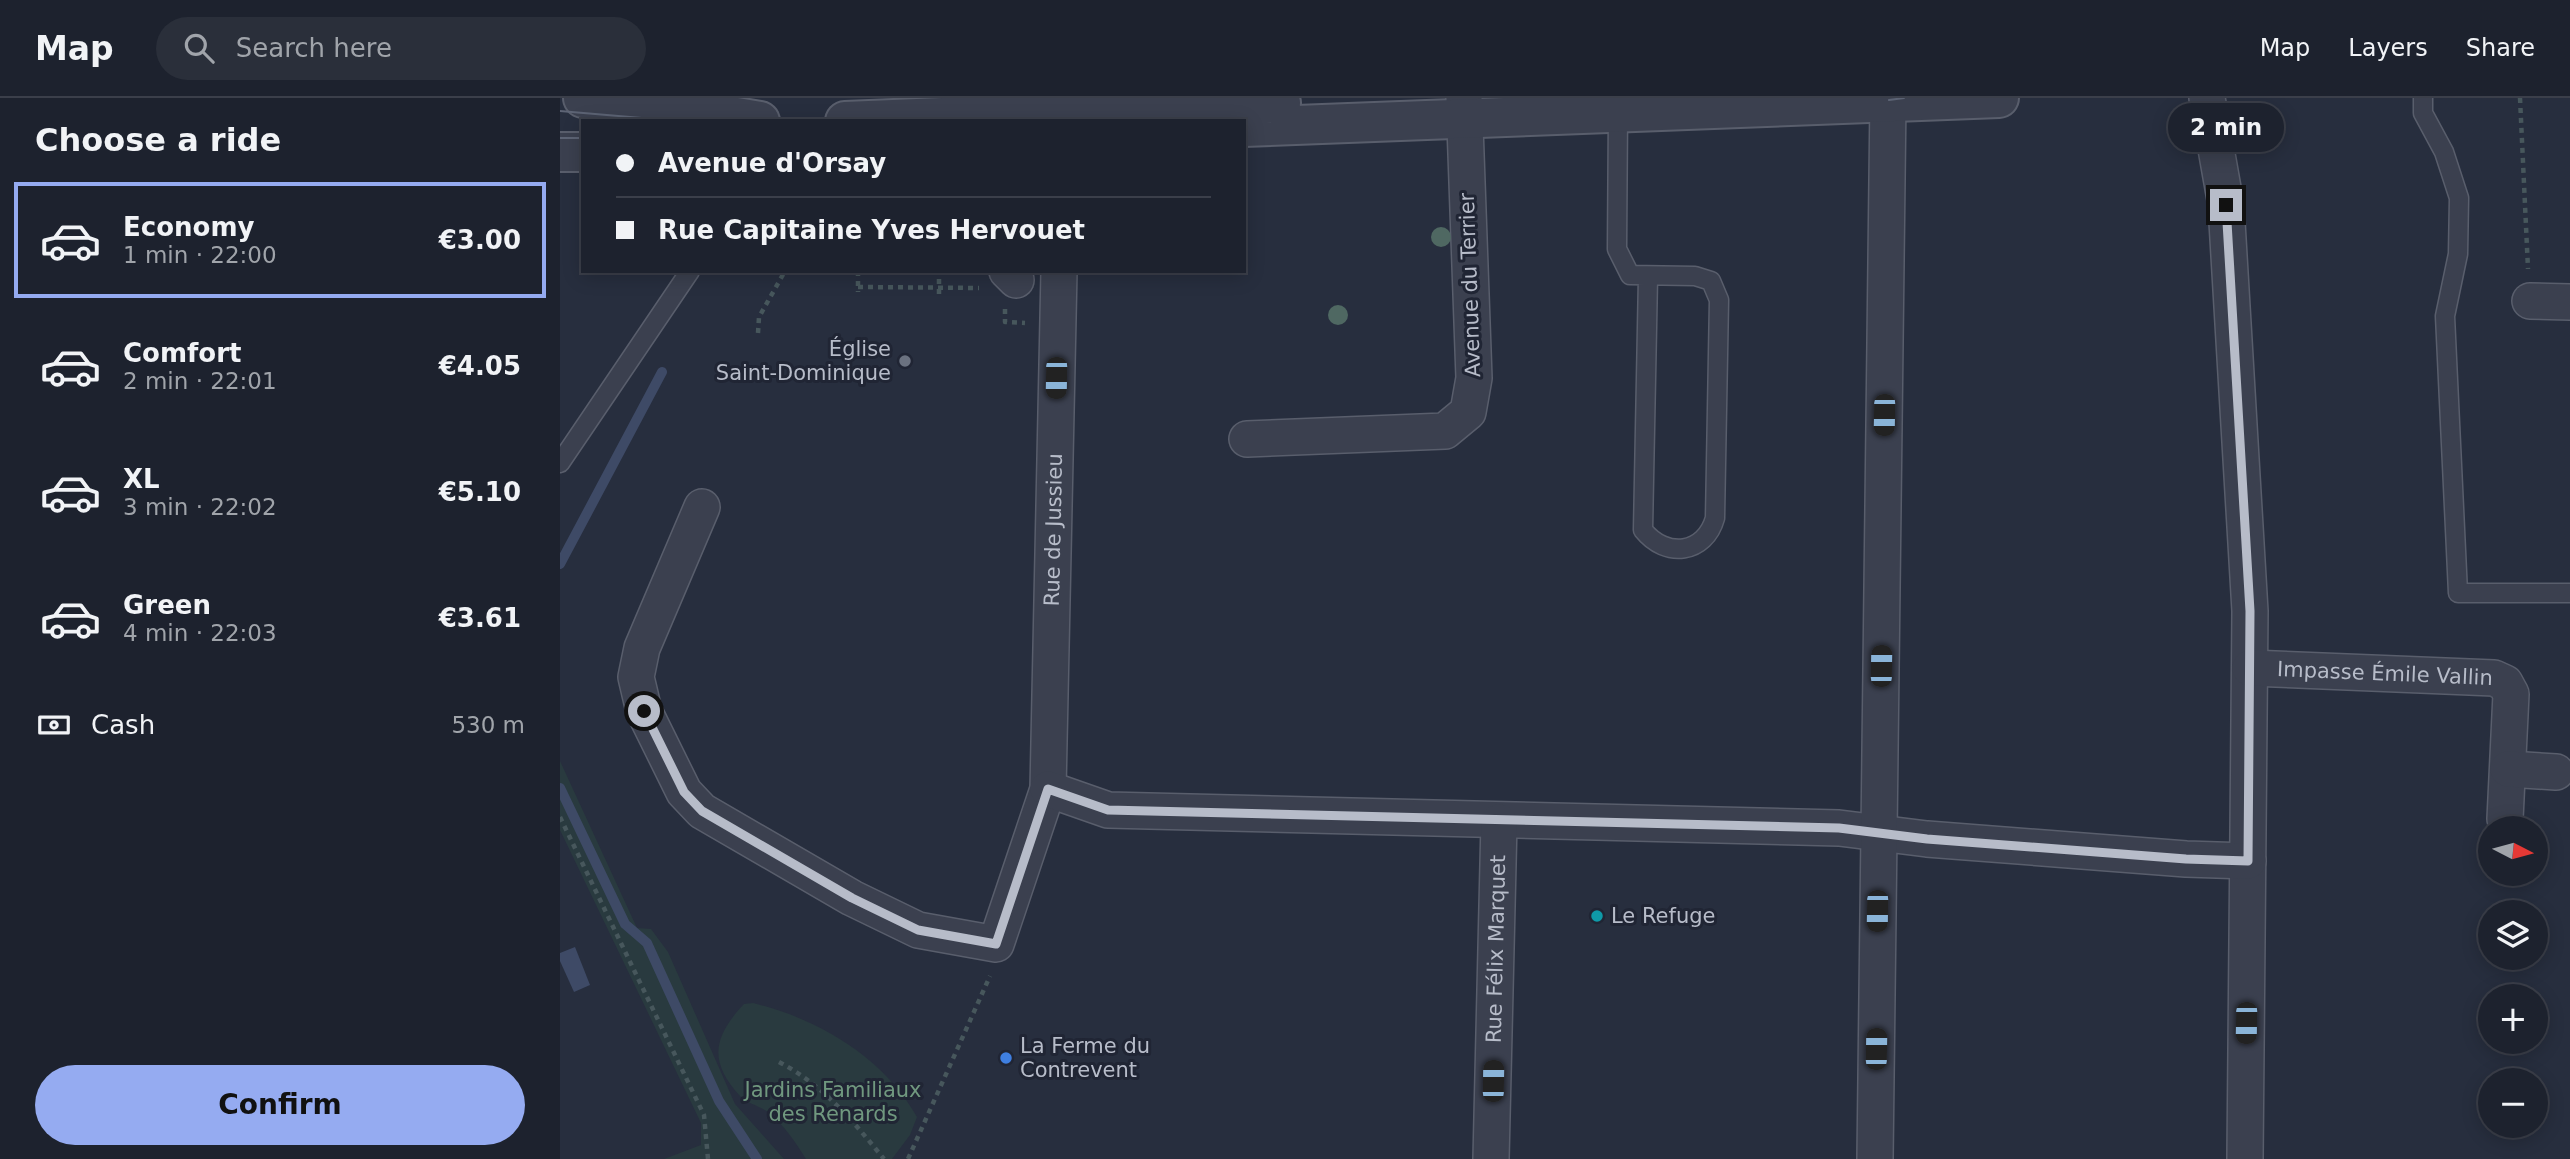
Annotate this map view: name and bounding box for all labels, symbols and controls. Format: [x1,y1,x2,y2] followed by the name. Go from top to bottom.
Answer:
[156,17,646,80] search box
[35,29,114,68] text: Map
[180,29,218,67] icon: search
[236,33,392,63] text: Search here
[2260,34,2310,62] text: Map
[2348,34,2428,62] text: Layers
[2466,34,2535,62] text: Share
[2168,104,2284,153] callout: 2 min
[2190,114,2262,140] text: 2 min
[35,121,281,159] text: Choose a ride
[658,148,886,178] text: Avenue d'Orsay
[2210,189,2242,221] route end
[1455,192,1485,378] street label: Avenue du Terrier
[39,209,102,272] icon: car
[123,212,254,242] text: Economy
[658,215,1085,245] text: Rue Capitaine Yves Hervouet
[439,225,521,255] text: €3.00
[123,242,277,268] text: 1 min · 22:00
[39,335,102,398] icon: car
[716,336,891,385] place label: Église Saint-Dominique
[123,338,241,368] text: Comfort
[439,351,521,381] text: €4.05
[897,353,913,369] marker: Église Saint-Dominique
[1046,357,1067,399] car
[123,368,277,394] text: 2 min · 22:01
[1874,394,1895,436] car
[1040,453,1067,607] street label: Rue de Jussieu
[39,461,102,524] icon: car
[123,464,160,494] text: XL
[439,477,521,507] text: €5.10
[123,494,277,520] text: 3 min · 22:02
[39,587,102,650] icon: car
[123,590,211,620] text: Green
[439,603,521,633] text: €3.61
[123,620,277,646] text: 4 min · 22:03
[1871,645,1892,687] car
[2277,657,2493,690] street label: Impasse Émile Vallin
[628,695,660,727] route start
[35,706,73,744] icon: cash
[91,710,155,740] text: Cash
[451,712,525,738] text: 530 m
[2478,816,2548,886] north arrow
[2478,816,2548,1138] map controls
[1482,855,1510,1043] street label: Rue Félix Marquet
[1867,890,1888,932] car
[2478,900,2548,970] button: layers
[1611,904,1715,928] place label: Le Refuge
[1589,908,1605,924] marker: Le Refuge
[2478,984,2548,1054] button: +
[2236,1002,2257,1044] car
[1866,1028,1887,1070] car
[1020,1034,1150,1082] place label: La Ferme du Contrevent
[998,1050,1014,1066] marker: La Ferme du Contrevent
[1483,1060,1504,1102] car
[35,1065,525,1145] button: Confirm
[2478,1068,2548,1138] button: −
[742,1078,922,1126] park label: Jardins Familiaux des Renards

